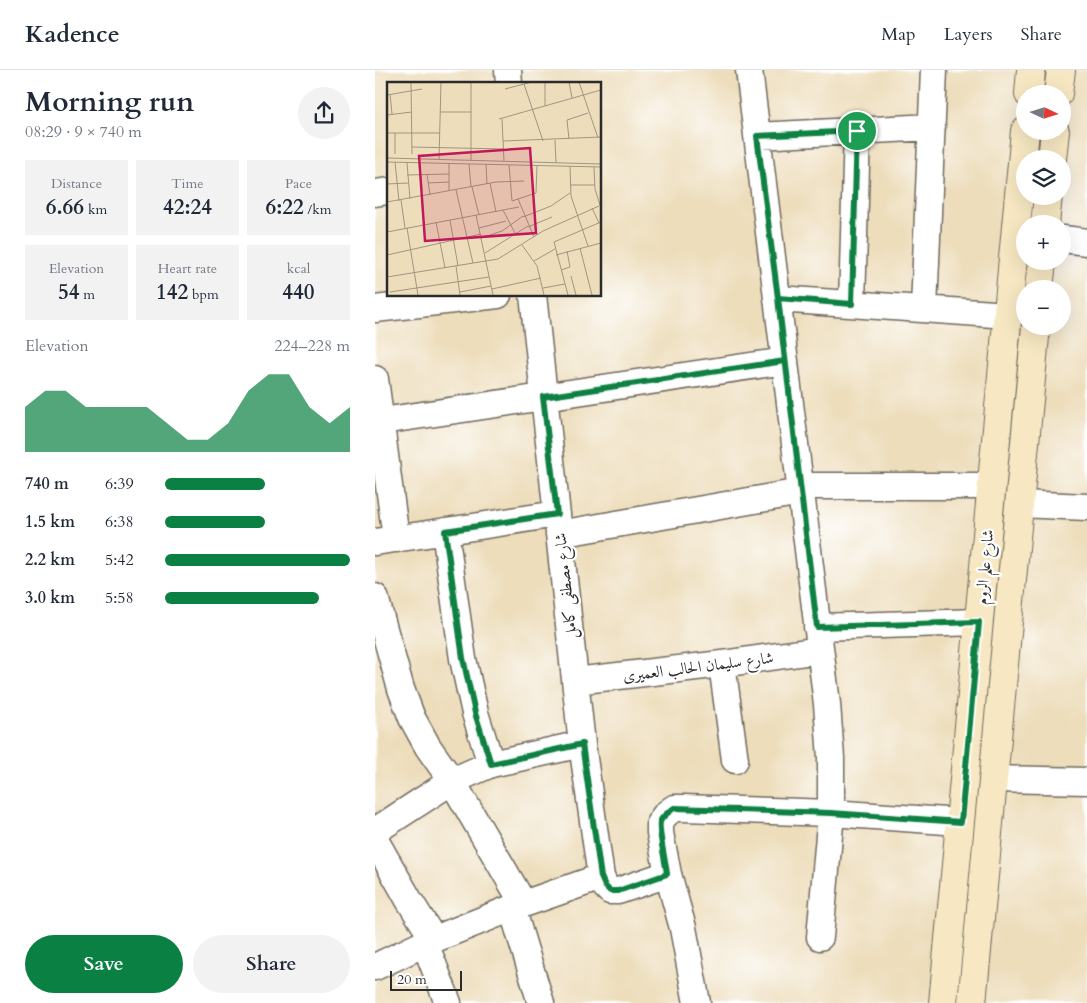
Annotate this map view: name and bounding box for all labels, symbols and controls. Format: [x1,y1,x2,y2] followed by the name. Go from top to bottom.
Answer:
[25,18,120,51] text: Kadence
[881,22,916,47] text: Map
[944,22,993,47] text: Layers
[1021,22,1062,47] text: Share
[387,82,601,296] inset map
[25,83,194,121] text: Morning run
[1016,85,1071,140] north arrow
[1016,85,1071,335] map controls
[298,87,350,139] button: share
[836,110,878,152] pin
[843,117,871,145] icon: arrive
[25,121,142,143] text: 08:29 · 9 × 740 m
[1016,150,1071,205] button: layers
[51,174,102,193] text: Distance
[171,174,204,193] text: Time
[285,174,312,193] text: Pace
[46,193,84,222] text: 6.66
[163,193,212,222] text: 42:24
[265,193,304,222] text: 6:22
[84,200,107,219] text: km
[304,200,332,219] text: /km
[1016,215,1071,270] button: +
[49,259,104,278] text: Elevation
[158,259,217,278] text: Heart rate
[287,259,310,278] text: kcal
[58,278,79,307] text: 54
[156,278,188,307] text: 142
[282,278,315,307] text: 440
[1016,280,1071,335] button: −
[79,285,95,304] text: m
[188,285,219,304] text: bpm
[25,335,89,357] text: Elevation
[274,335,350,357] text: 224–228 m
[25,473,69,495] text: 740 m
[105,473,134,495] text: 6:39
[25,511,75,533] text: 1.5 km
[105,511,134,533] text: 6:38
[971,528,1004,606] street label: شارع علم الروم
[549,532,584,640] street label: شارع مصطفى كامل
[25,549,75,571] text: 2.2 km
[105,549,134,571] text: 5:42
[25,587,75,609] text: 3.0 km
[105,587,134,609] text: 5:58
[621,647,775,689] street label: شارع سليمان الحالب العميرى
[25,935,183,993] button: Save
[193,935,350,993] button: Share
[390,968,463,991] scale bar
[397,970,427,989] text: 20 m

